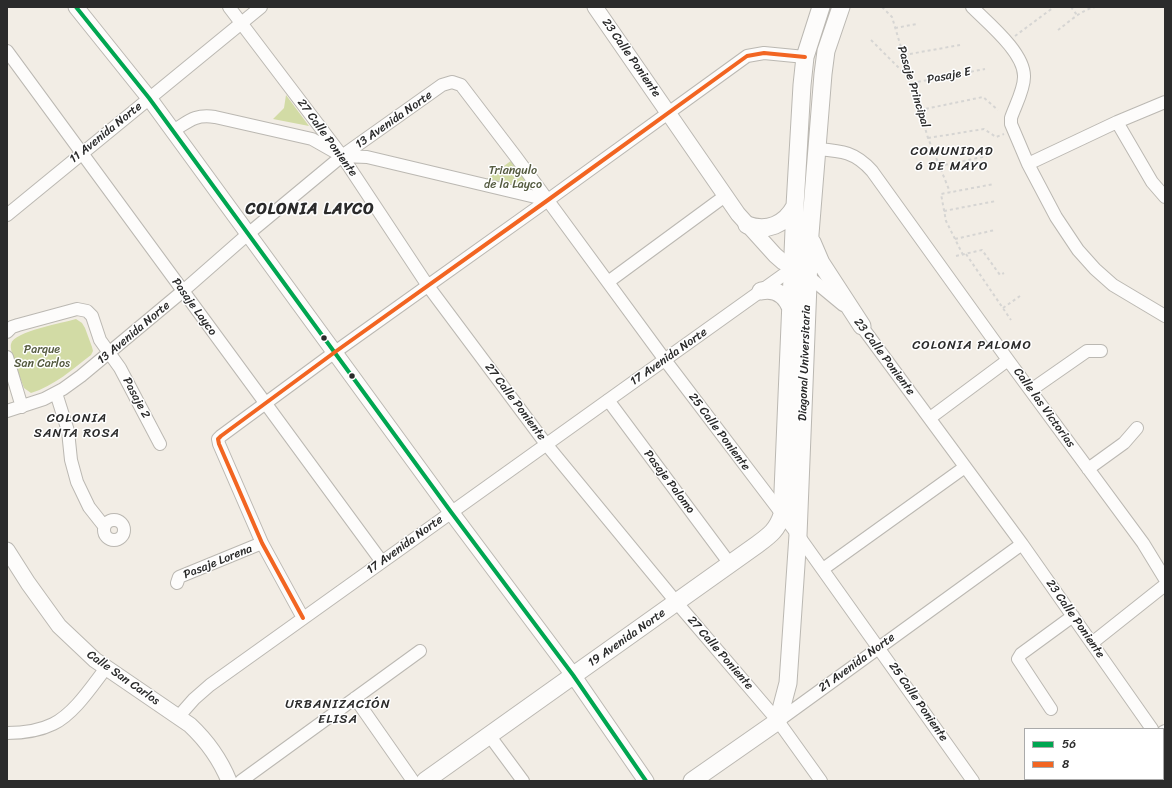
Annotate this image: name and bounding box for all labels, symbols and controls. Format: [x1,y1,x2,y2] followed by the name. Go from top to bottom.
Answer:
[599,16,663,100] street label: 23 Calle Poniente
[894,44,932,130] street label: Pasaje Principal
[926,65,972,87] street label: Pasaje E
[353,88,435,152] street label: 13 Avenida Norte
[294,96,360,180] street label: 27 Calle Poniente
[67,99,145,167] street label: 11 Avenida Norte
[911,144,993,175] district label: COMUNIDAD 6 DE MAYO
[484,164,542,192] park label: Triangulo de la Layco
[246,200,374,220] district label: COLONIA LAYCO
[168,275,220,339] street label: Pasaje Layco
[95,298,173,368] street label: 13 Avenida Norte
[796,305,814,421] street label: Diagonal Universitaria
[850,316,918,398] street label: 23 Calle Poniente
[628,325,710,389] street label: 17 Avenida Norte
[319,333,329,343] unlabelled marker
[913,338,1031,354] district label: COLONIA PALOMO
[14,343,70,371] park label: Parque San Carlos
[481,361,549,443] street label: 27 Calle Poniente
[1010,365,1078,451] street label: Calle las Victorias
[347,371,357,381] unlabelled marker
[119,375,153,421] street label: Pasaje 2
[685,390,753,474] street label: 25 Calle Poniente
[34,411,120,442] district label: COLONIA SANTA ROSA
[640,447,698,517] street label: Pasaje Palomo
[364,513,446,577] street label: 17 Avenida Norte
[182,542,254,582] street label: Pasaje Lorena
[1043,577,1107,661] street label: 23 Calle Poniente
[585,606,669,670] street label: 19 Avenida Norte
[684,613,756,693] street label: 27 Calle Poniente
[816,630,898,696] street label: 21 Avenida Norte
[84,648,162,708] street label: Calle San Carlos
[885,660,951,744] street label: 25 Calle Poniente
[286,697,390,728] district label: URBANIZACIÓN ELISA
[1024,728,1164,780] legend
[1062,733,1076,755] text: 56
[1062,753,1069,775] text: 8

